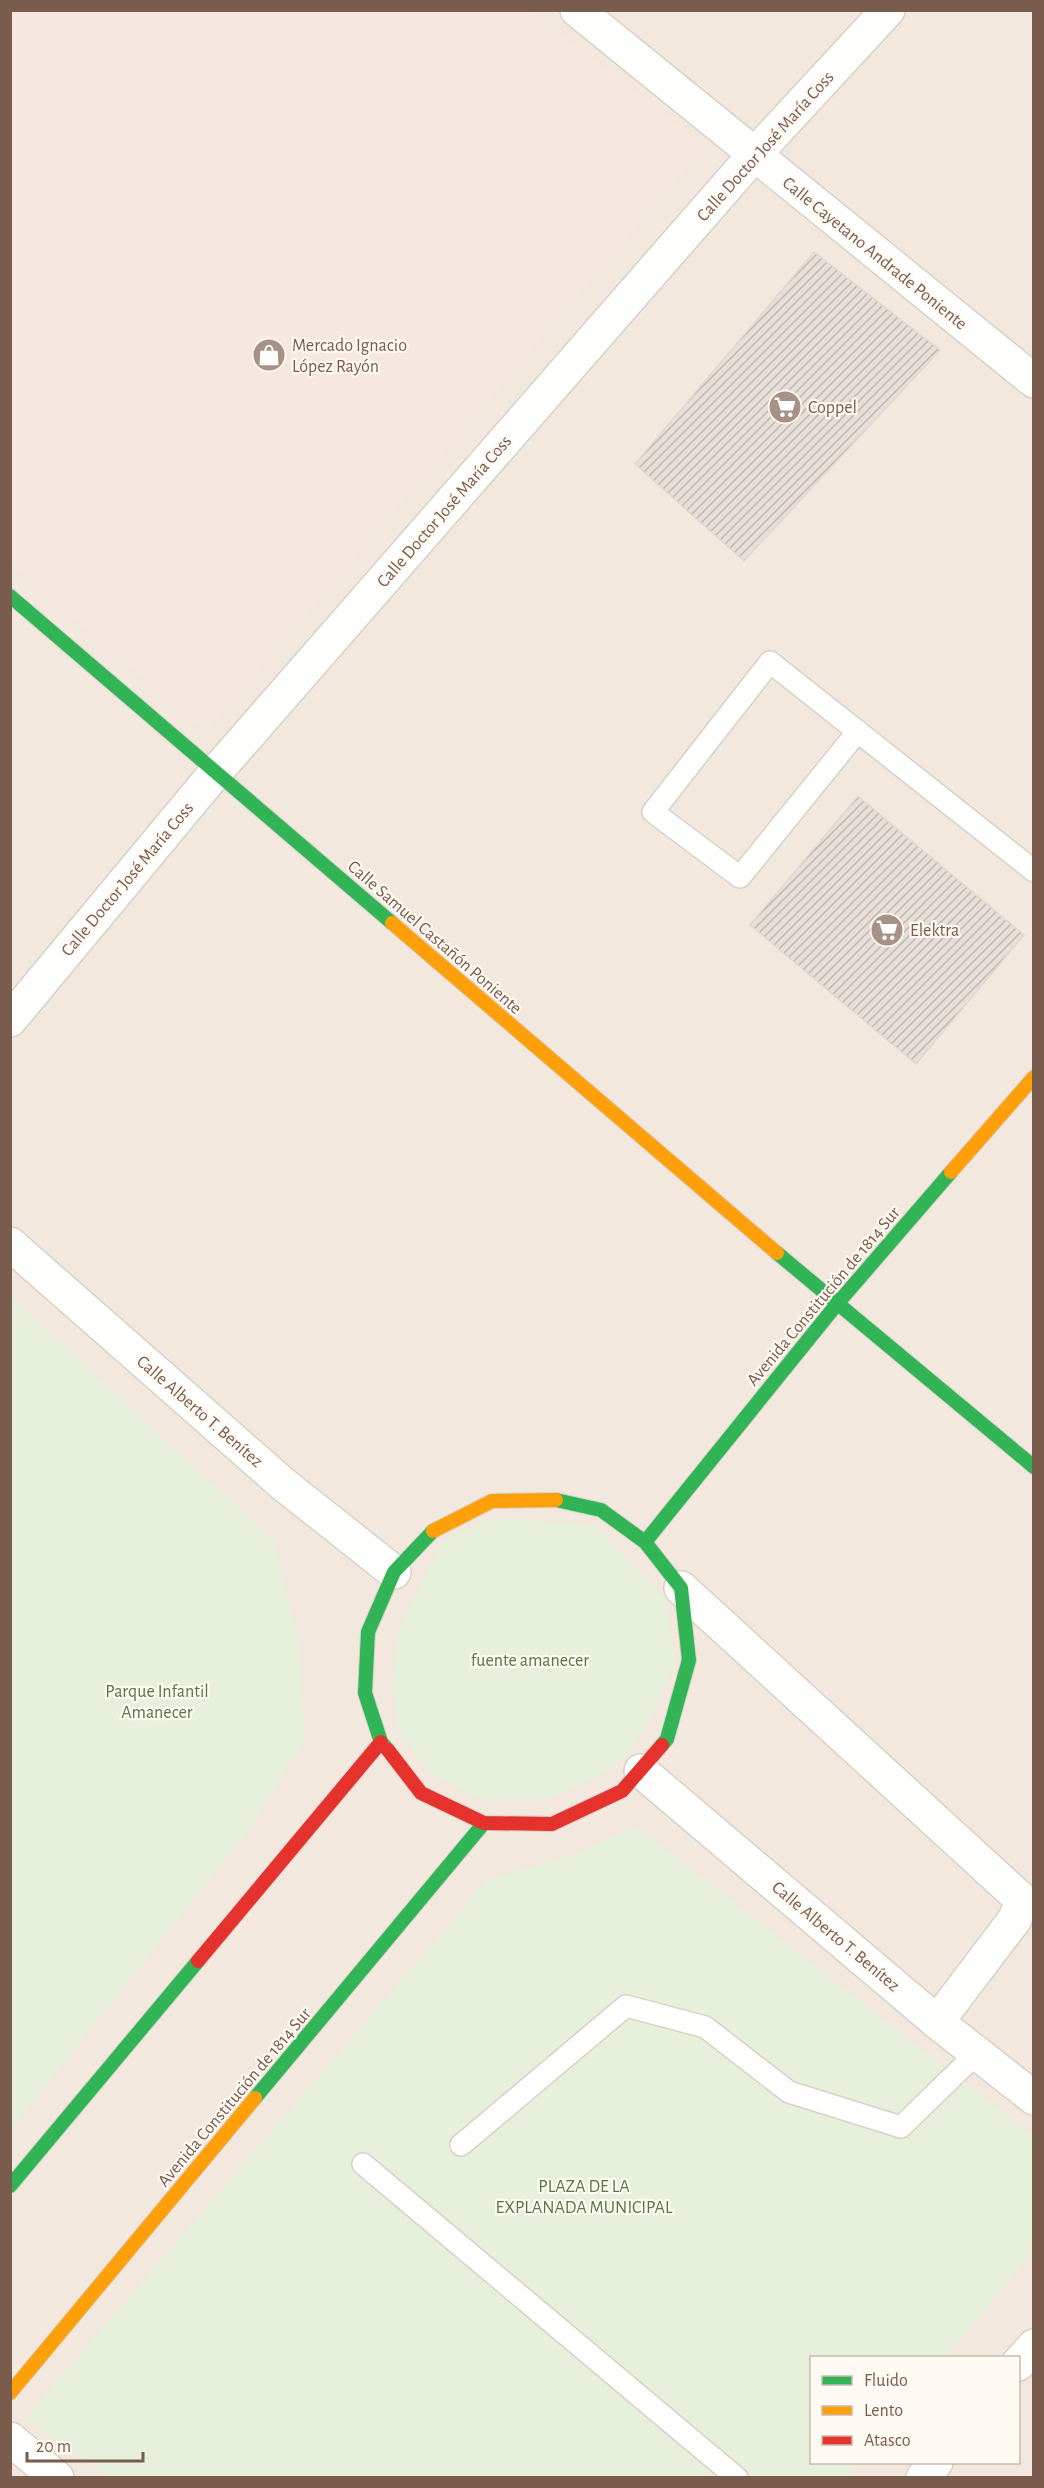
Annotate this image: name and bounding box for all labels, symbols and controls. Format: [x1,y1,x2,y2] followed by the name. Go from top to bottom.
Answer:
[694,68,838,225] street label: Calle Doctor José María Coss
[779,174,970,334] street label: Calle Cayetano Andrade Poniente
[251,337,287,373] shop icon: Mercado Ignacio López Rayón
[292,337,407,376] place label: Mercado Ignacio López Rayón
[767,389,803,425] supermarket icon: Coppel
[808,399,857,417] place label: Coppel
[374,432,515,591] street label: Calle Doctor José María Coss
[58,799,197,960] street label: Calle Doctor José María Coss
[344,857,525,1018] street label: Calle Samuel Castañón Poniente
[869,912,905,948] supermarket icon: Elektra
[910,922,959,940] place label: Elektra
[744,1204,904,1389] street label: Avenida Constitución de 1814 Sur
[133,1352,266,1471] street label: Calle Alberto T. Benítez
[471,1652,589,1670] park label: fuente amanecer
[105,1683,209,1722] park label: Parque Infantil Amanecer
[768,1878,903,1995] street label: Calle Alberto T. Benítez
[155,2005,315,2190] street label: Avenida Constitución de 1814 Sur
[496,2178,673,2217] park label: PLAZA DE LA EXPLANADA MUNICIPAL
[810,2356,1020,2464] legend
[864,2372,908,2390] text: Fluido
[864,2402,903,2420] text: Lento
[27,2425,142,2463] scale bar
[864,2432,911,2450] text: Atasco
[36,2438,71,2456] text: 20 m

